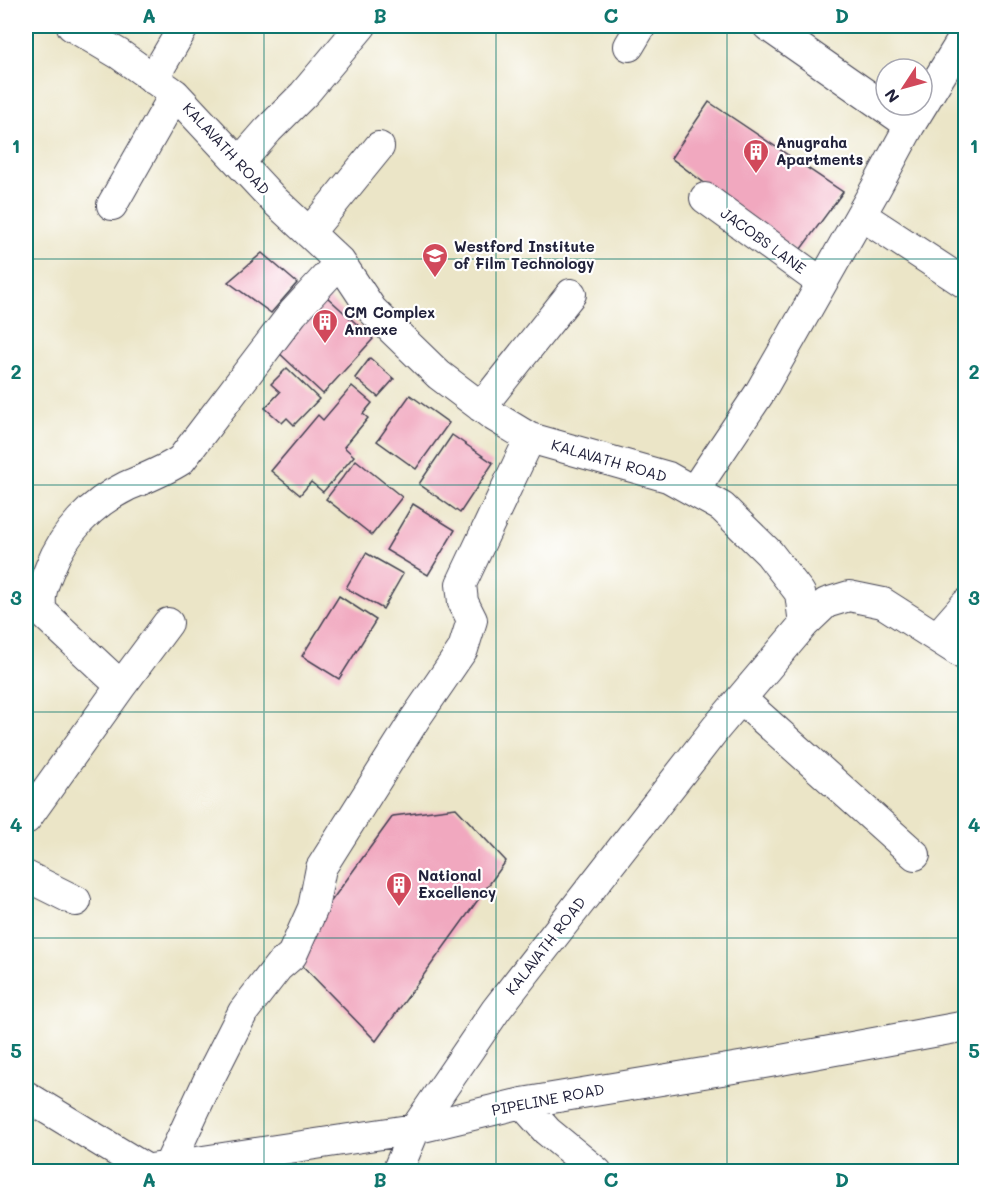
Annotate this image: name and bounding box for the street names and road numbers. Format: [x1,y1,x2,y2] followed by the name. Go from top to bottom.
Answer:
[179,98,275,199] street label: KALAVATH ROAD
[717,202,811,278] street label: JACOBS LANE
[549,434,669,486] street label: KALAVATH ROAD
[501,892,590,999] street label: KALAVATH ROAD
[490,1078,606,1120] street label: PIPELINE ROAD

